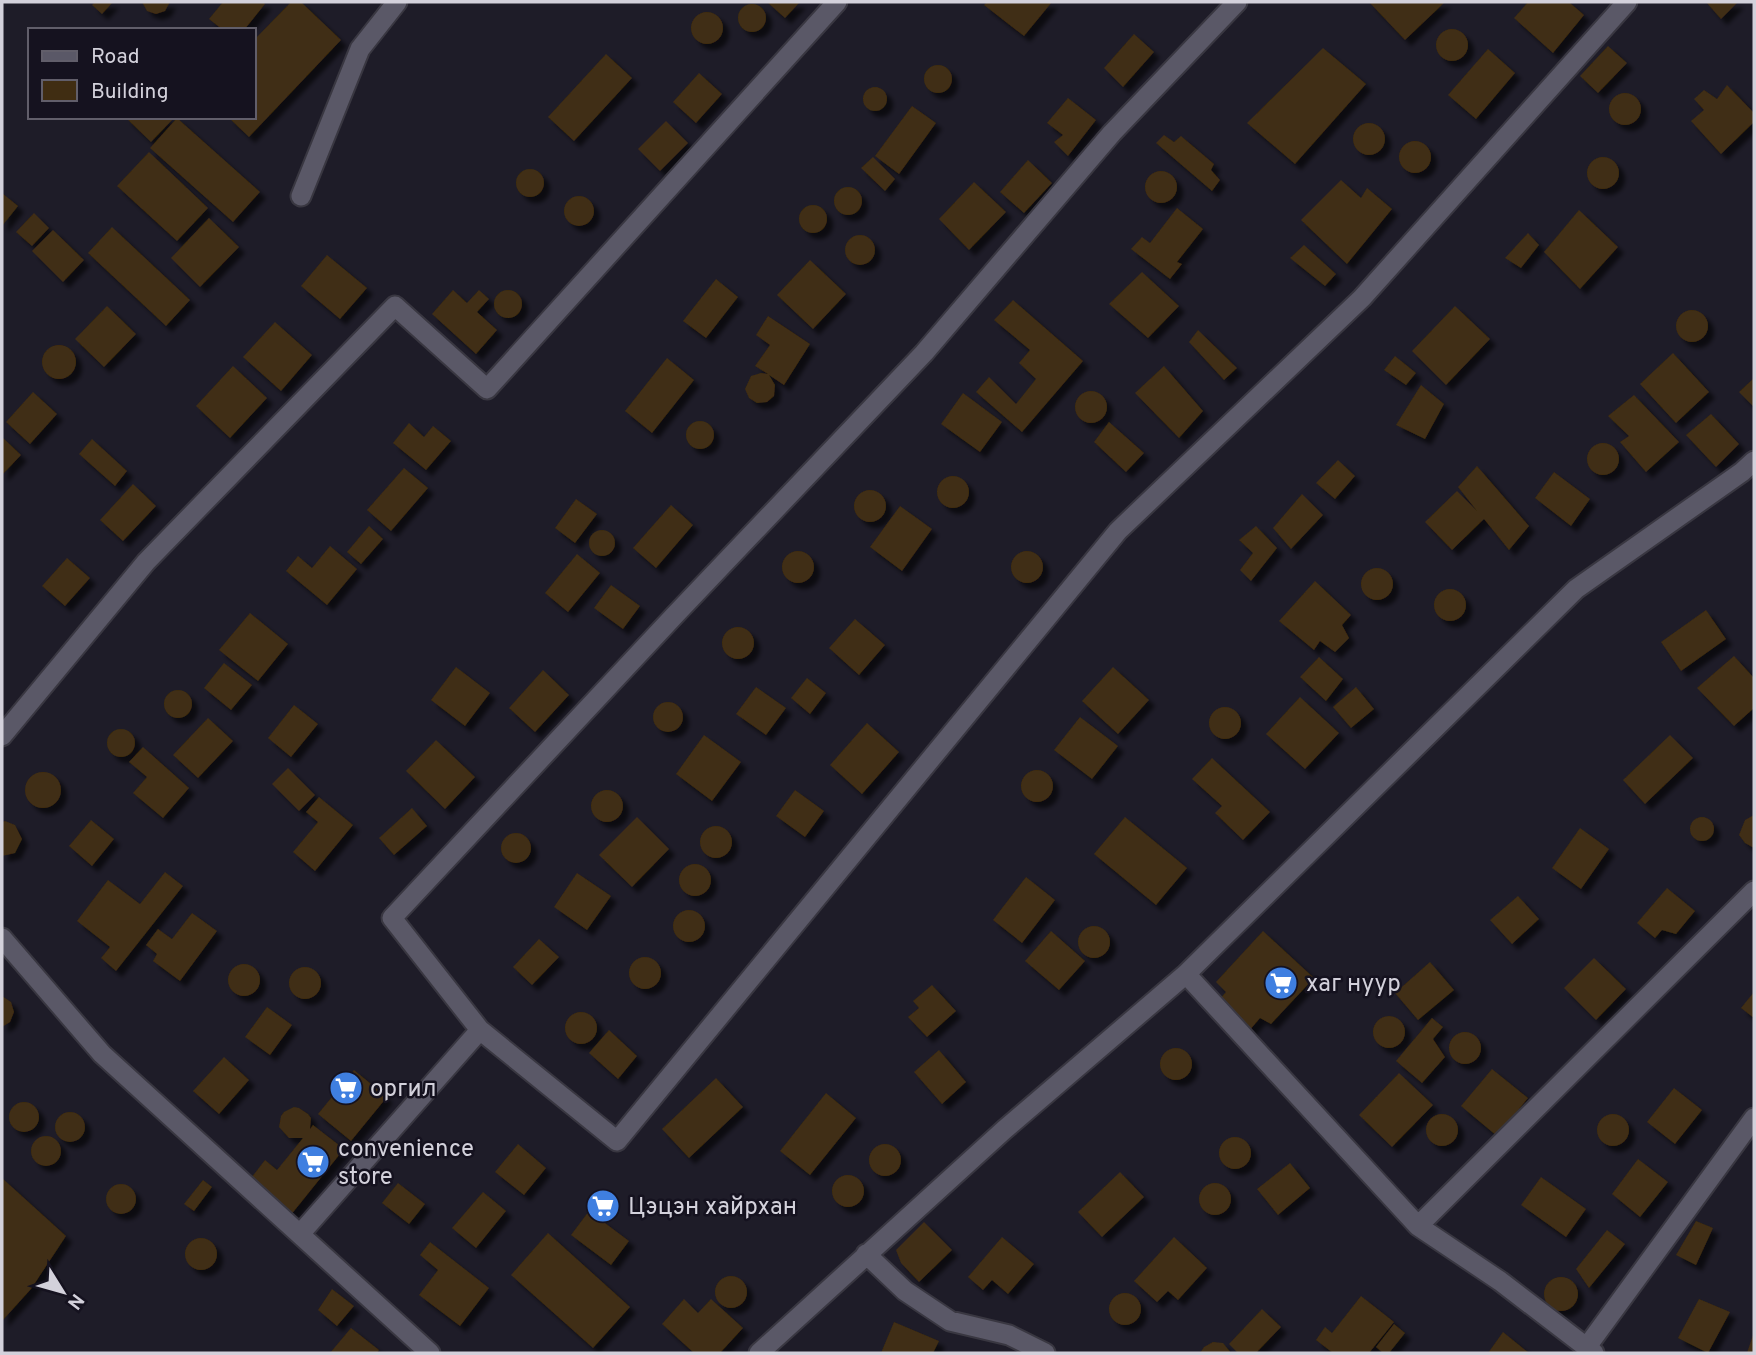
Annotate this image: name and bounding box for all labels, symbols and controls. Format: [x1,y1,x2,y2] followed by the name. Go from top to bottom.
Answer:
[28,28,256,119] legend
[91,44,140,71] text: Road
[91,79,169,106] text: Building
[1262,964,1300,1002] supermarket icon: хаг нуур
[1306,970,1401,1000] place label: хаг нуур
[327,1069,365,1107] supermarket icon: оргил
[370,1075,436,1105] place label: оргил
[338,1135,474,1193] place label: convenience store
[294,1143,332,1181] supermarket icon: convenience store
[584,1187,622,1225] supermarket icon: Цэцэн хайрхан
[628,1193,797,1223] place label: Цэцэн хайрхан
[28,1257,98,1327] north arrow
[61,1288,89,1314] text: N

